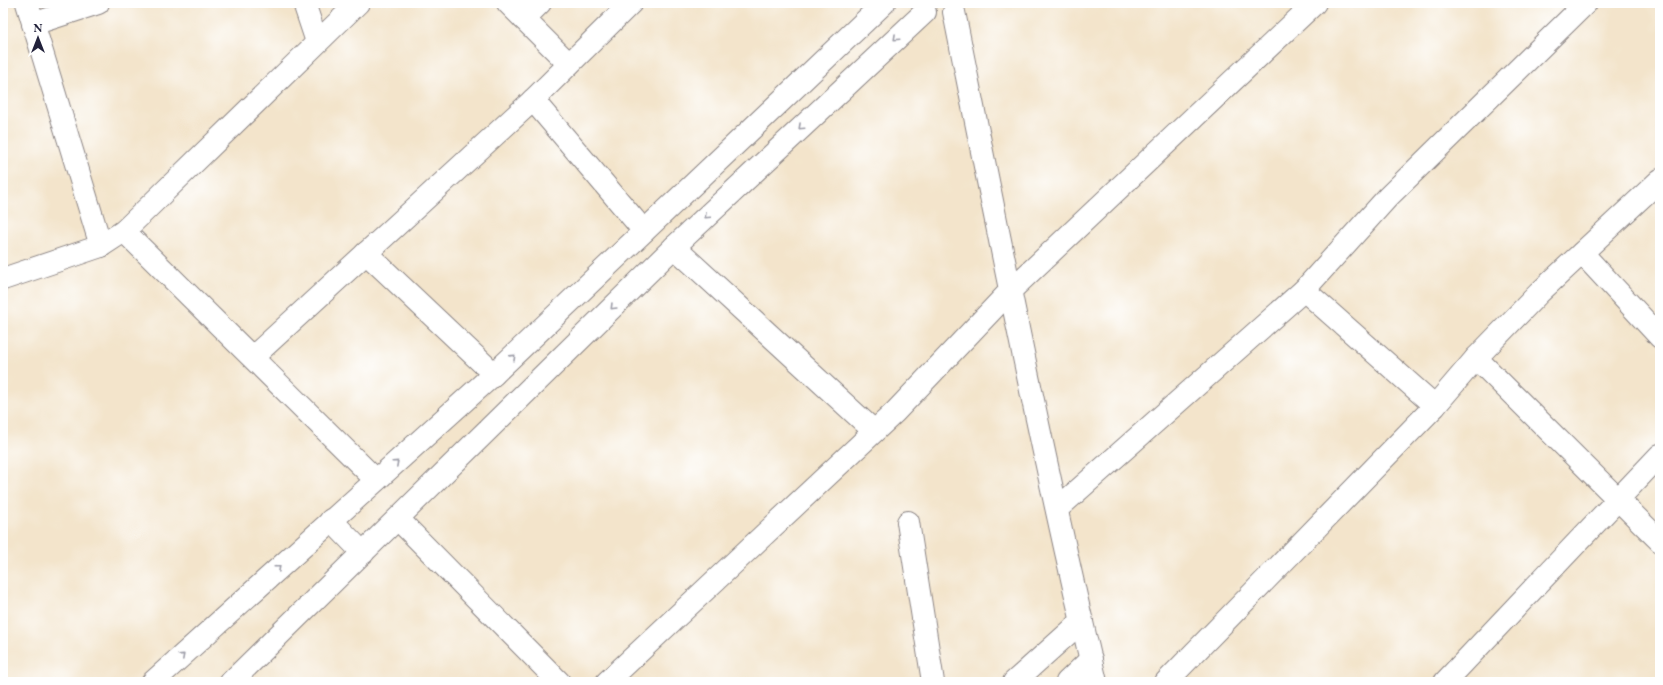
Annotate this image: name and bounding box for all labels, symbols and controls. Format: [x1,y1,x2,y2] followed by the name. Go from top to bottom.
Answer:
[18,18,58,58] north arrow
[34,21,43,35] text: N
[893,34,901,41] one-way arrow
[799,123,806,130] one-way arrow
[704,211,711,218] one-way arrow
[610,302,618,310] one-way arrow
[508,354,516,362] one-way arrow
[391,460,399,468] one-way arrow
[273,566,281,573] one-way arrow
[177,653,185,660] one-way arrow

